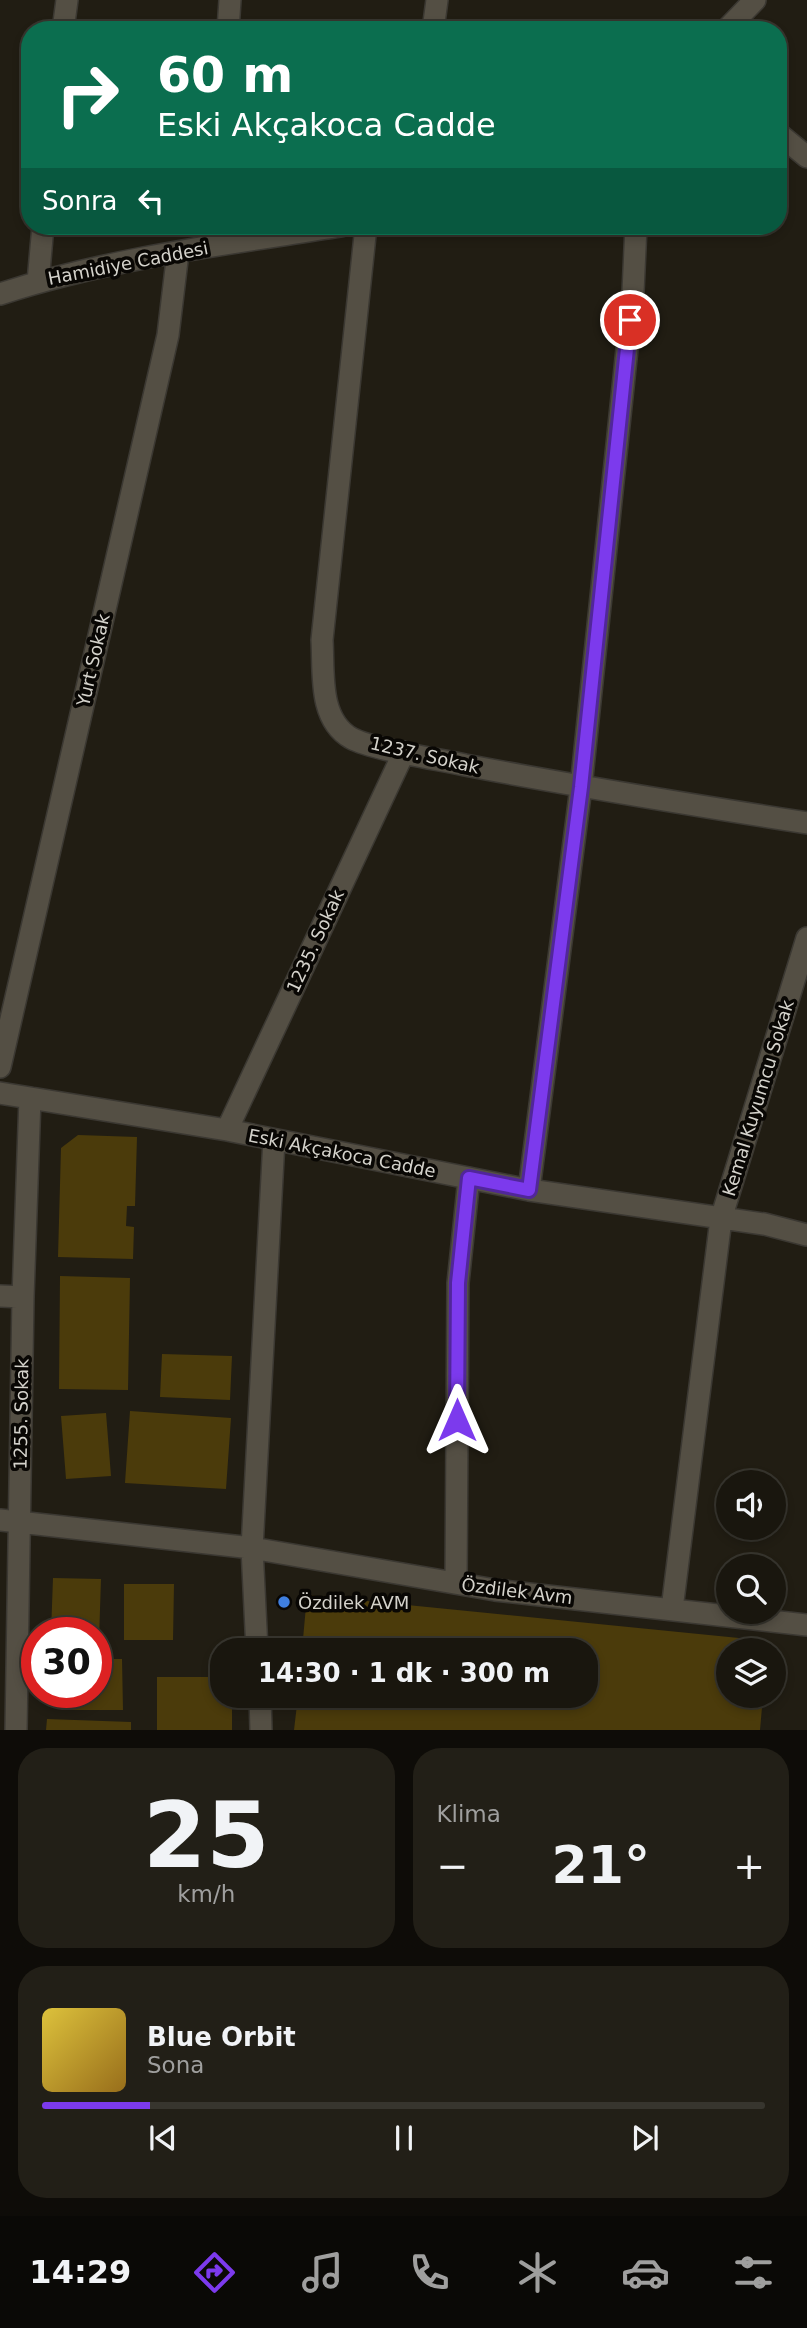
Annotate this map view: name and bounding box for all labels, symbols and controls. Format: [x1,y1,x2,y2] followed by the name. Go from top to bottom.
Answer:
[157,47,293,104] text: 60 m
[42,49,133,140] icon: right
[157,106,496,144] text: Eski Akçakoca Cadde
[132,182,170,220] icon: left
[42,186,118,216] text: Sonra
[46,237,210,289] street label: Hamidiye Caddesi
[600,290,660,350] pin
[611,301,649,339] icon: arrive
[72,611,114,709] street label: Yurt Sokak
[368,732,482,778] street label: 1237. Sokak
[282,886,348,996] street label: 1235. Sokak
[718,997,798,1199] street label: Kemal Kuyumcu Sokak
[246,1125,438,1181] street label: Eski Akçakoca Cadde
[10,1358,32,1470] street label: 1255. Sokak
[420,1383,494,1457] position arrow
[716,1470,786,1708] map controls
[716,1470,786,1540] button: sound
[716,1554,786,1624] button: search
[460,1574,574,1608] street label: Özdilek Avm
[298,1592,409,1613] place label: Özdilek AVM
[276,1594,292,1610] marker: Özdilek AVM
[21,1617,112,1708] speed limit sign: 30
[716,1638,786,1708] button: layers
[258,1658,550,1688] text: 14:30 · 1 dk · 300 m
[143,1783,270,1888] text: 25
[437,1801,501,1827] text: Klima
[552,1835,650,1895] text: 21°
[437,1844,468,1888] text: −
[733,1844,765,1888] text: +
[177,1881,235,1907] text: km/h
[147,2022,296,2052] text: Blue Orbit
[147,2052,204,2078] text: Sona
[144,2119,182,2157] icon: previous
[385,2119,423,2157] icon: pause
[626,2119,664,2157] icon: next
[190,2248,239,2297] icon: directions
[298,2248,347,2297] icon: music
[405,2248,454,2297] icon: phone
[513,2248,562,2297] icon: climate
[621,2248,670,2297] icon: car
[729,2248,778,2297] icon: filters
[29,2253,131,2291] text: 14:29

